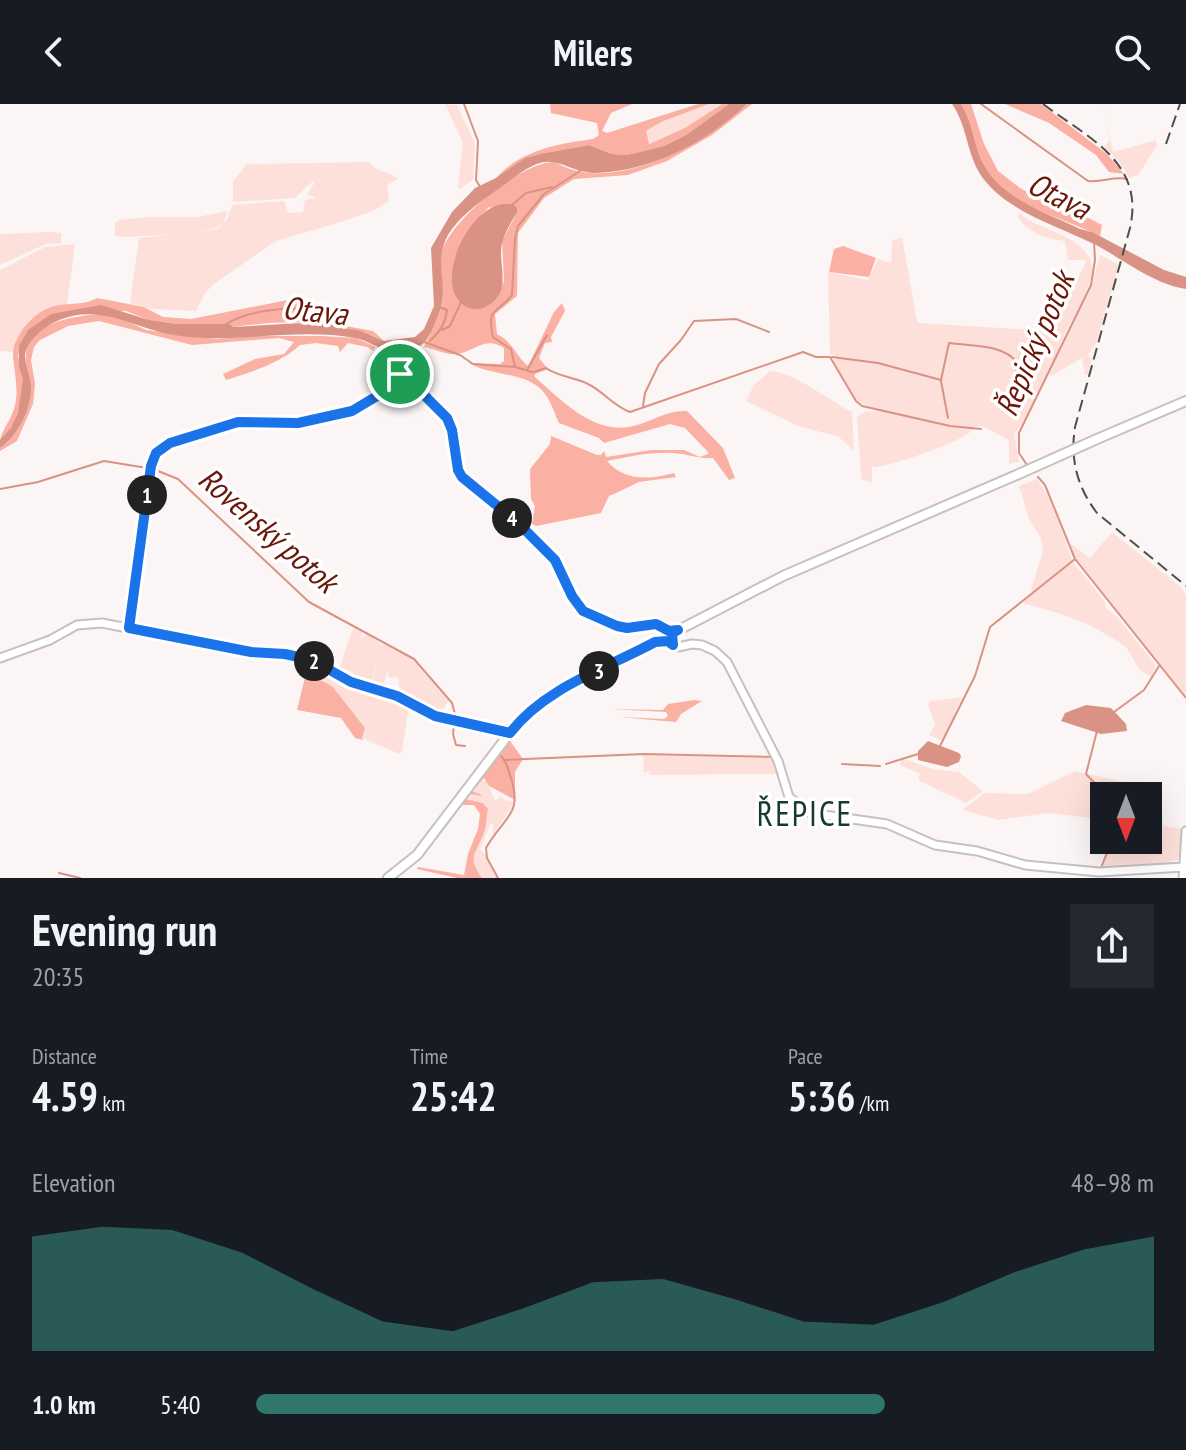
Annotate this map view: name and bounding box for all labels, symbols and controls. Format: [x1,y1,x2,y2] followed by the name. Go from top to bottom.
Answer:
[553,29,633,76] text: Milers
[32,30,76,74] icon: back
[1110,30,1154,74] icon: search
[1021,162,1100,229] water label: Otava
[985,262,1085,422] water label: Řepický potok
[281,286,352,334] water label: Otava
[366,340,434,408] pin
[378,352,422,396] icon: arrive
[190,457,350,604] water label: Rovenský potok
[127,475,167,515] pin: 1
[142,481,152,509] text: 1
[492,498,532,538] pin: 4
[507,504,517,532] text: 4
[294,641,334,681] pin: 2
[309,647,319,675] text: 2
[579,651,619,691] pin: 3
[594,657,604,685] text: 3
[1090,782,1162,854] north arrow
[1090,782,1162,854] map controls
[757,791,853,835] district label: ŘEPICE
[32,901,217,958] text: Evening run
[1070,904,1154,988] button: share
[32,960,84,993] text: 20:35
[32,1042,97,1070] text: Distance
[410,1042,448,1070] text: Time
[788,1042,823,1070] text: Pace
[32,1070,98,1122] text: 4.59
[410,1070,497,1122] text: 25:42
[788,1070,855,1122] text: 5:36
[98,1089,125,1117] text: km
[855,1089,889,1117] text: /km
[32,1166,115,1199] text: Elevation
[1071,1166,1154,1199] text: 48–98 m
[32,1388,96,1421] text: 1.0 km
[160,1388,200,1421] text: 5:40

